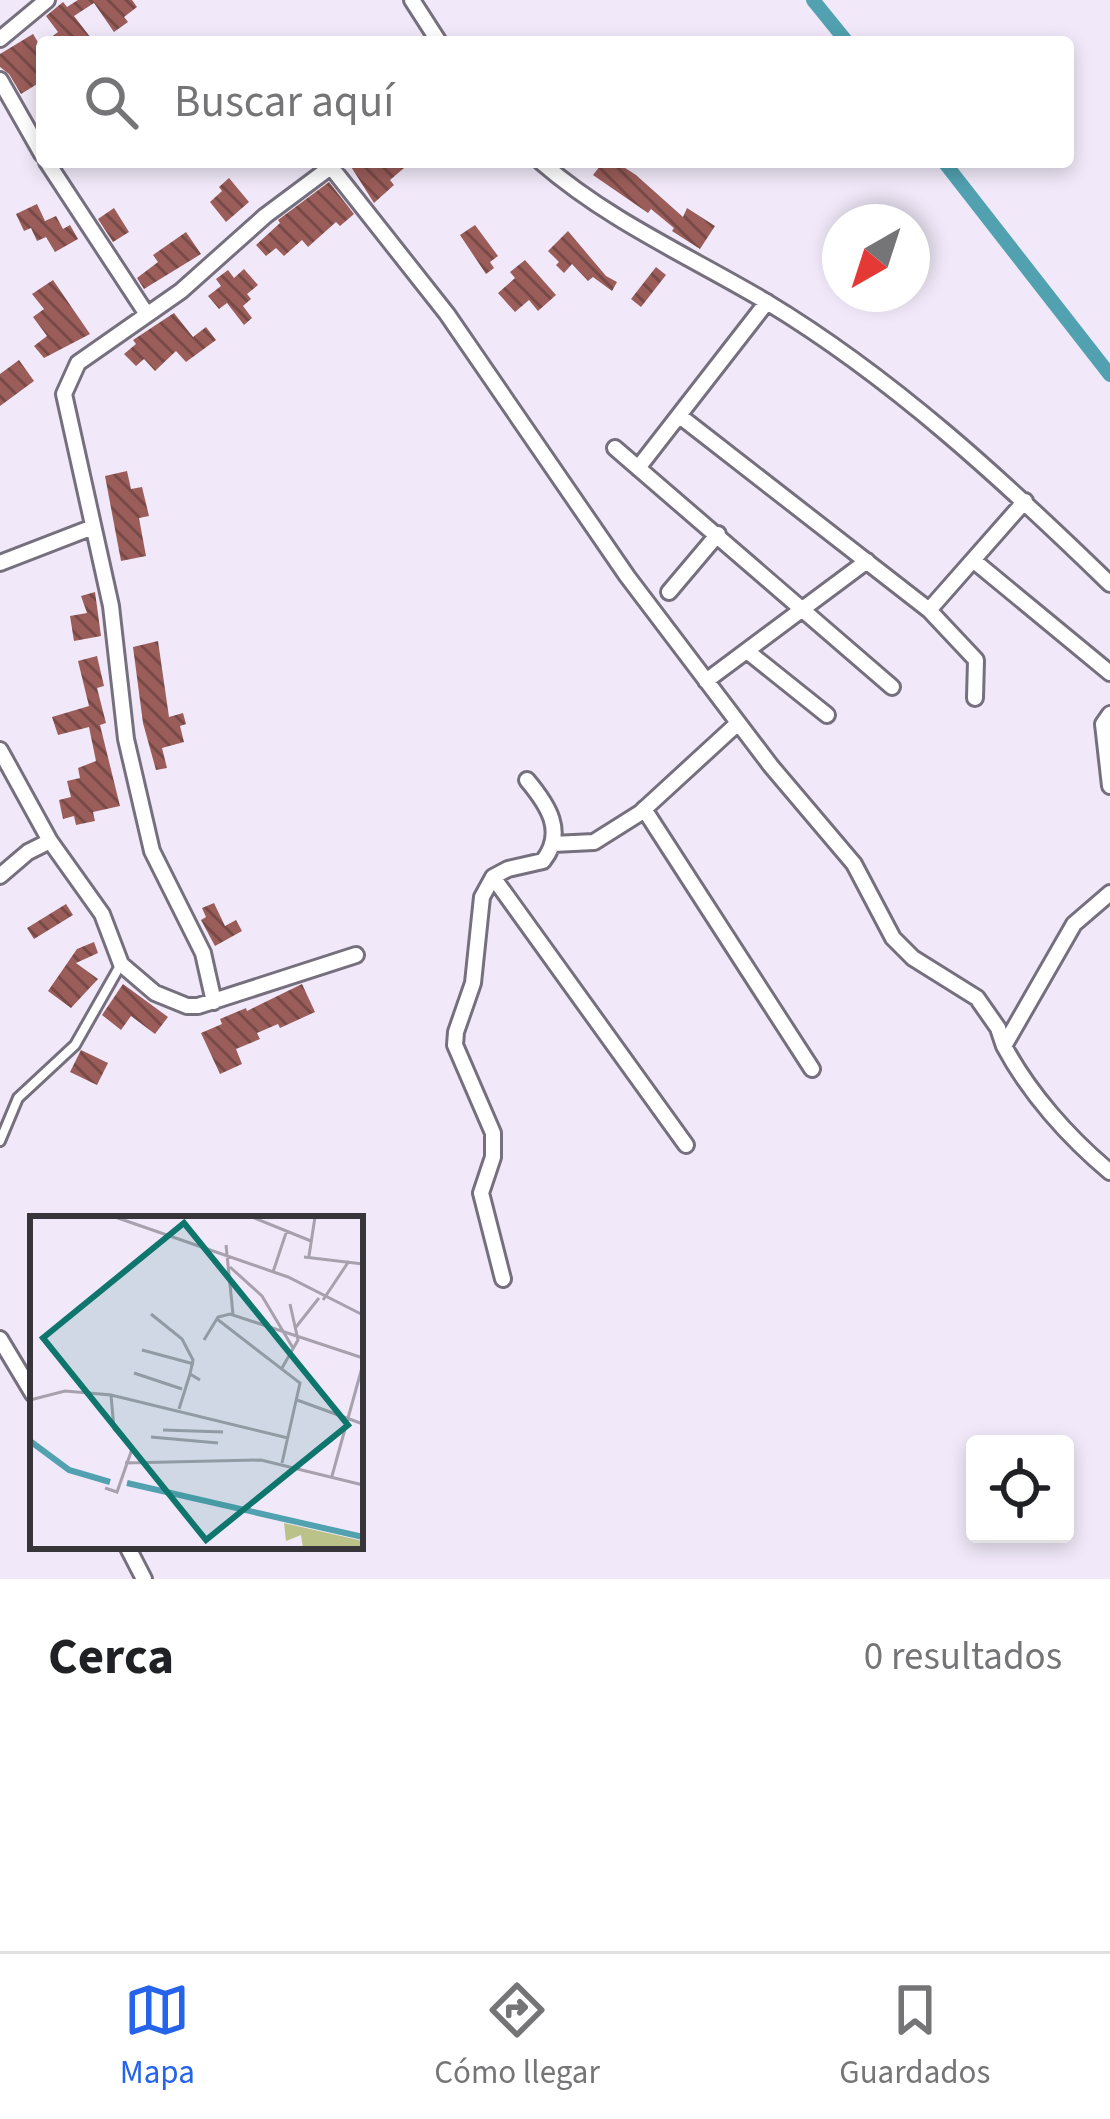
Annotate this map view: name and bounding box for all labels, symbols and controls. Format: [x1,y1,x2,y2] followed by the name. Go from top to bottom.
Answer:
[36,36,1074,168] search box
[78,69,144,135] icon: search
[174,70,394,134] text: Buscar aquí
[822,204,930,312] north arrow
[30,1216,363,1549] inset map
[966,1435,1074,1543] map controls
[966,1435,1074,1543] button: locate
[48,1621,174,1693] text: Cerca
[864,1629,1062,1685] text: 0 resultados
[120,1977,195,2096] tab: Mapa
[434,1977,600,2096] tab: Cómo llegar
[839,1977,990,2096] tab: Guardados

